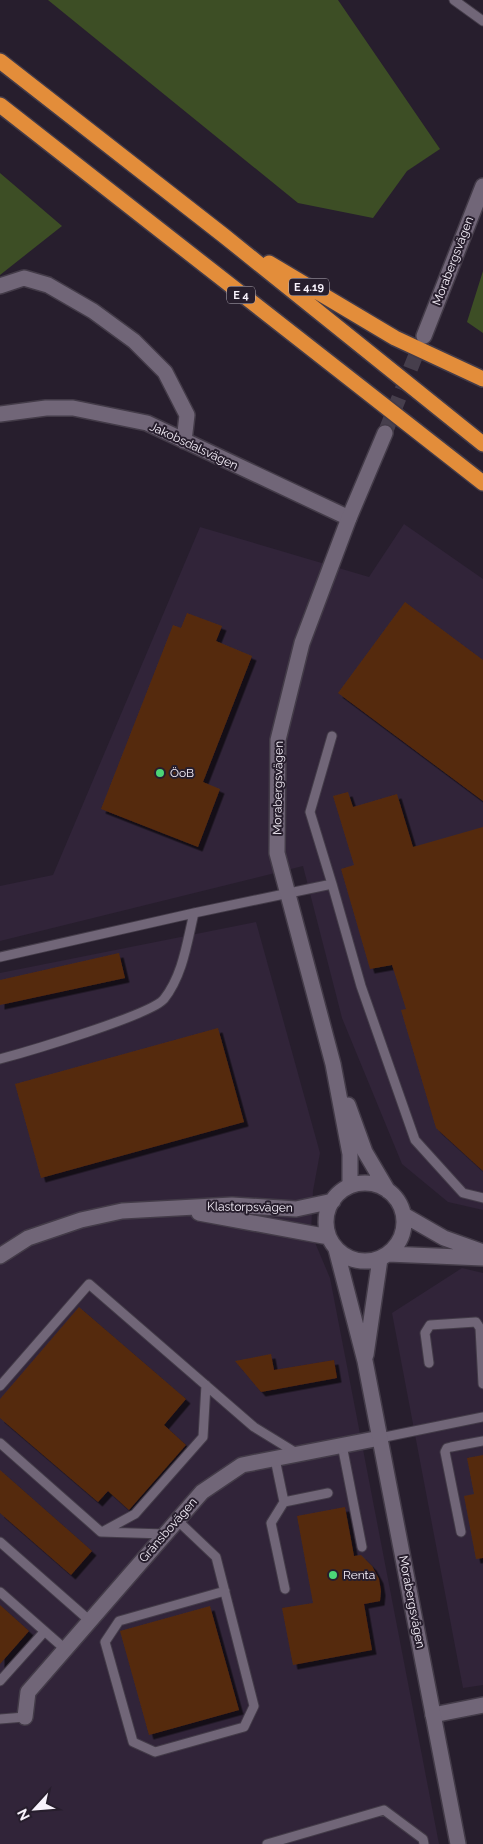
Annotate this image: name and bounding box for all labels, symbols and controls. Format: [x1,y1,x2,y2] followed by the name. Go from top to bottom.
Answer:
[430,215,476,307] street label: Morabergsvägen
[289,278,329,296] road number: E 4.19
[227,286,255,304] road number: E 4
[148,419,240,473] street label: Jakobsdalsvägen
[270,741,286,835] street label: Morabergsvägen
[170,766,194,780] place label: ÖoB
[154,767,166,779] marker: ÖoB
[207,1199,293,1215] street label: Klastorpsvägen
[136,1495,200,1565] street label: Gränsbovägen
[396,1554,428,1650] street label: Morabergsvägen
[343,1568,375,1582] place label: Renta
[327,1569,339,1581] marker: Renta
[10,1784,60,1834] north arrow
[14,1806,33,1823] text: N

